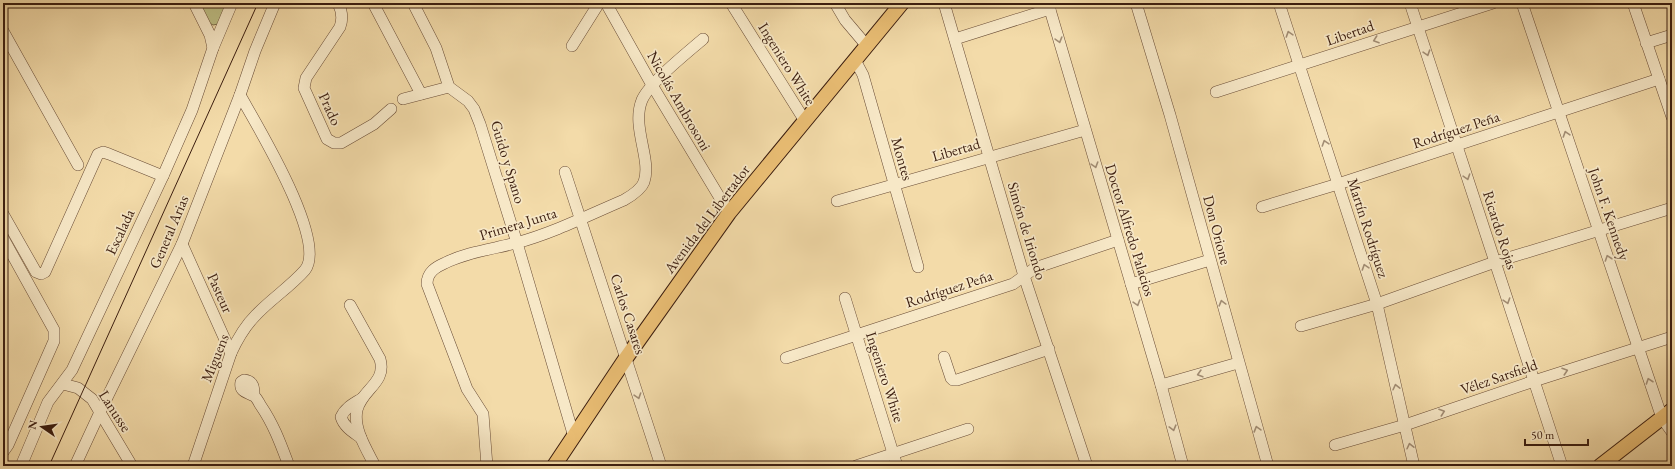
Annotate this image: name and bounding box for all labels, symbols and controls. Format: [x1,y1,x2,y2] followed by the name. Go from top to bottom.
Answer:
[1323,15,1377,50] street label: Libertad
[754,19,820,109] street label: Ingeniero White
[1285,31,1294,38] one-way arrow
[1372,35,1379,44] one-way arrow
[1054,37,1063,44] one-way arrow
[643,47,716,154] street label: Nicolás Ambrosoni
[1422,50,1431,57] one-way arrow
[315,89,346,128] street label: Prado
[1410,106,1502,153] street label: Rodríguez Peña
[487,118,530,206] street label: Guido y Spano
[1563,131,1571,138] one-way arrow
[930,133,983,165] street label: Libertad
[887,135,918,183] street label: Montes
[1321,140,1329,147] one-way arrow
[659,161,754,278] street label: Avenida del Libertador
[1101,161,1160,299] street label: Doctor Alfredo Palacios
[1090,162,1099,169] one-way arrow
[1584,163,1634,263] street label: John F. Kennedy
[1462,173,1471,180] one-way arrow
[1343,176,1394,280] street label: Martín Rodríguez
[1004,180,1051,282] street label: Simón de Iriondo
[1479,188,1522,272] street label: Ricardo Rojas
[145,192,193,271] street label: General Arias
[1199,193,1236,267] street label: Don Orione
[477,203,559,244] street label: Primera Junta
[101,206,138,258] street label: Escalada
[1604,254,1612,261] one-way arrow
[1361,264,1370,271] one-way arrow
[903,265,995,312] street label: Rodríguez Peña
[203,270,238,316] street label: Pasteur
[607,271,650,357] street label: Carlos Casares
[1503,297,1511,304] one-way arrow
[1132,299,1141,306] one-way arrow
[1218,300,1226,307] one-way arrow
[862,329,909,425] street label: Ingeniero White
[196,331,233,385] street label: Miguens
[1458,354,1540,399] street label: Vélez Sarsfield
[1562,367,1569,376] one-way arrow
[1197,369,1204,378] one-way arrow
[1645,377,1654,384] one-way arrow
[1393,384,1401,390] one-way arrow
[95,386,136,435] street label: Lanusse
[633,392,642,399] one-way arrow
[22,407,62,447] north arrow
[1439,409,1446,417] one-way arrow
[24,419,40,431] text: N
[1525,421,1588,447] scale bar
[1168,424,1177,431] one-way arrow
[1253,425,1262,432] one-way arrow
[1531,427,1555,443] text: 50 m
[1406,442,1414,449] one-way arrow

